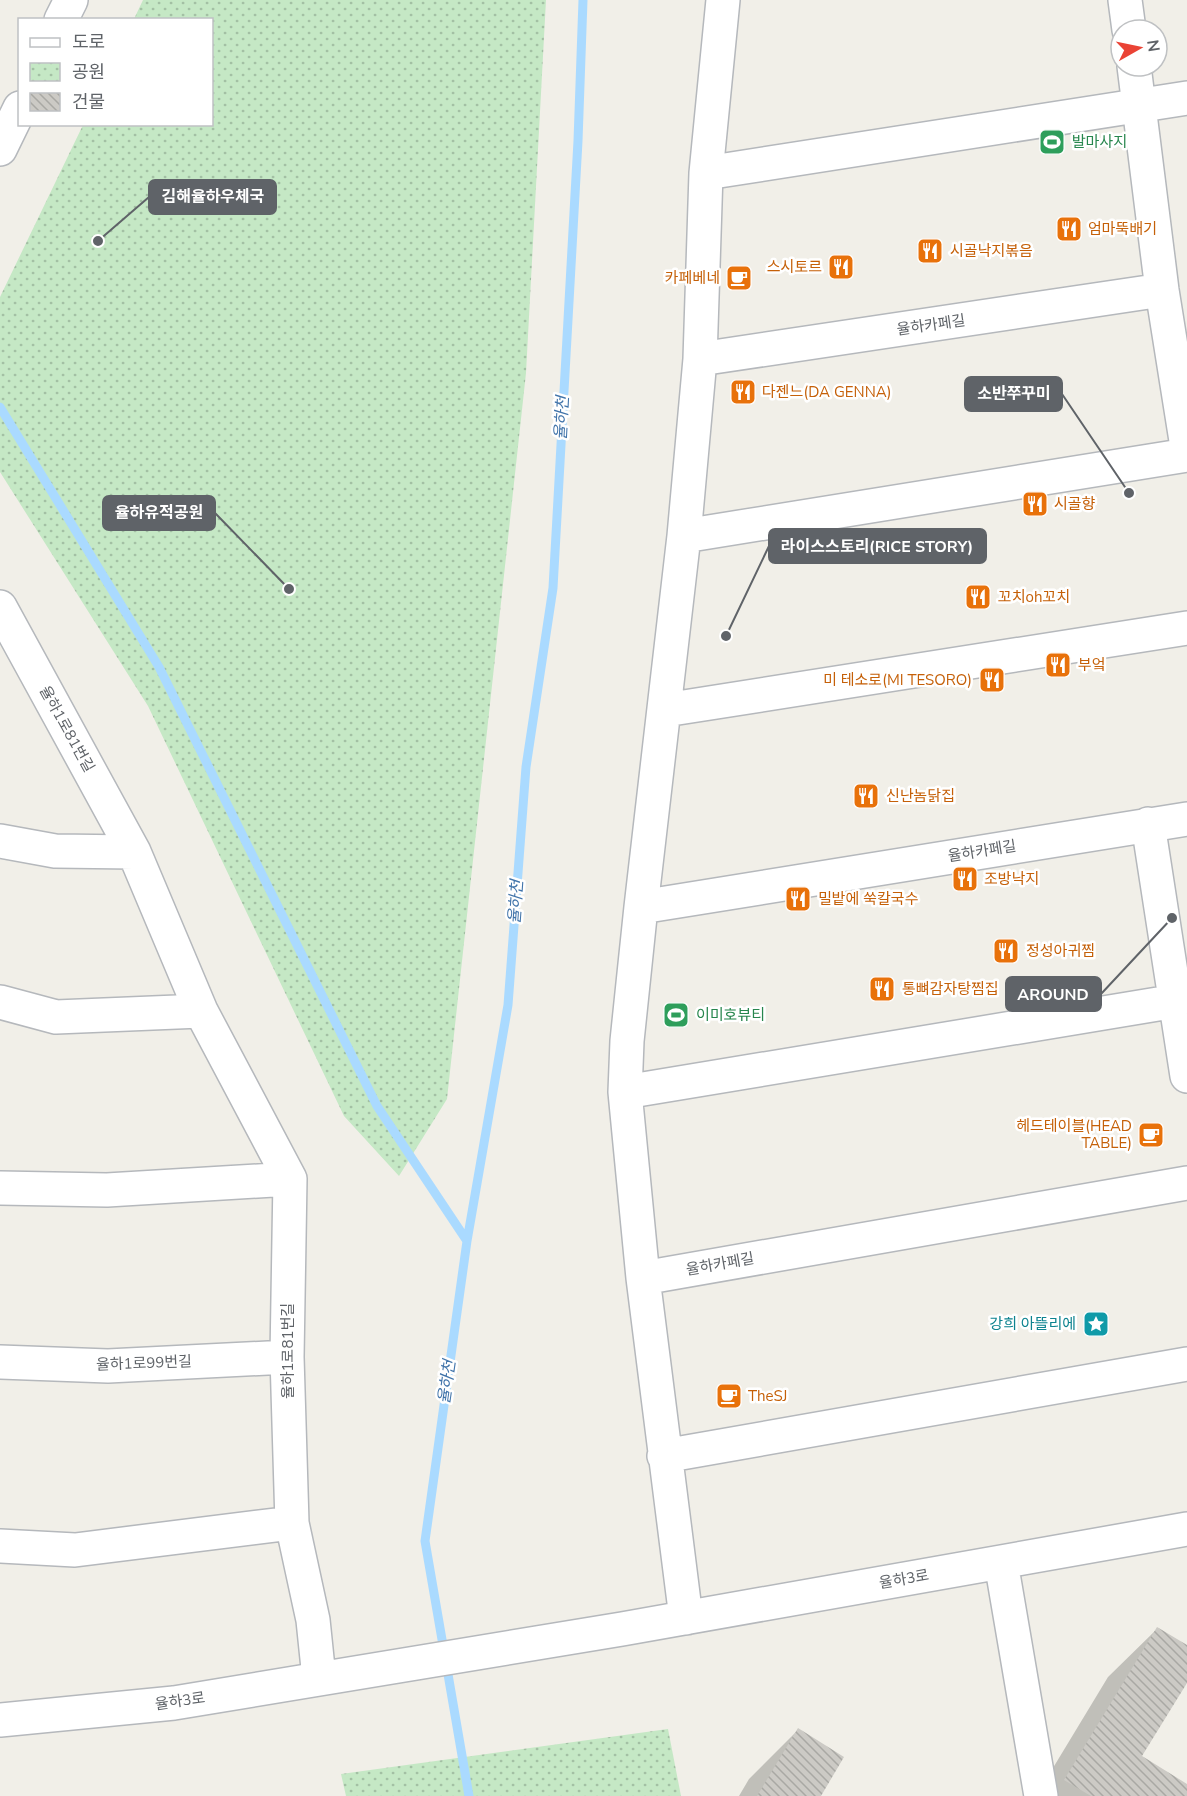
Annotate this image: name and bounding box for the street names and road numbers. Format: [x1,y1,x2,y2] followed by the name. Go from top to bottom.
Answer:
[895,310,967,340] street label: 율하카페길
[35,682,99,776] street label: 율하1로81번길
[946,836,1018,866] street label: 율하카페길
[684,1248,756,1280] street label: 율하카페길
[278,1303,298,1399] street label: 율하1로81번길
[96,1351,192,1375] street label: 율하1로99번길
[877,1565,931,1593] street label: 율하3로
[154,1688,206,1714] street label: 율하3로

